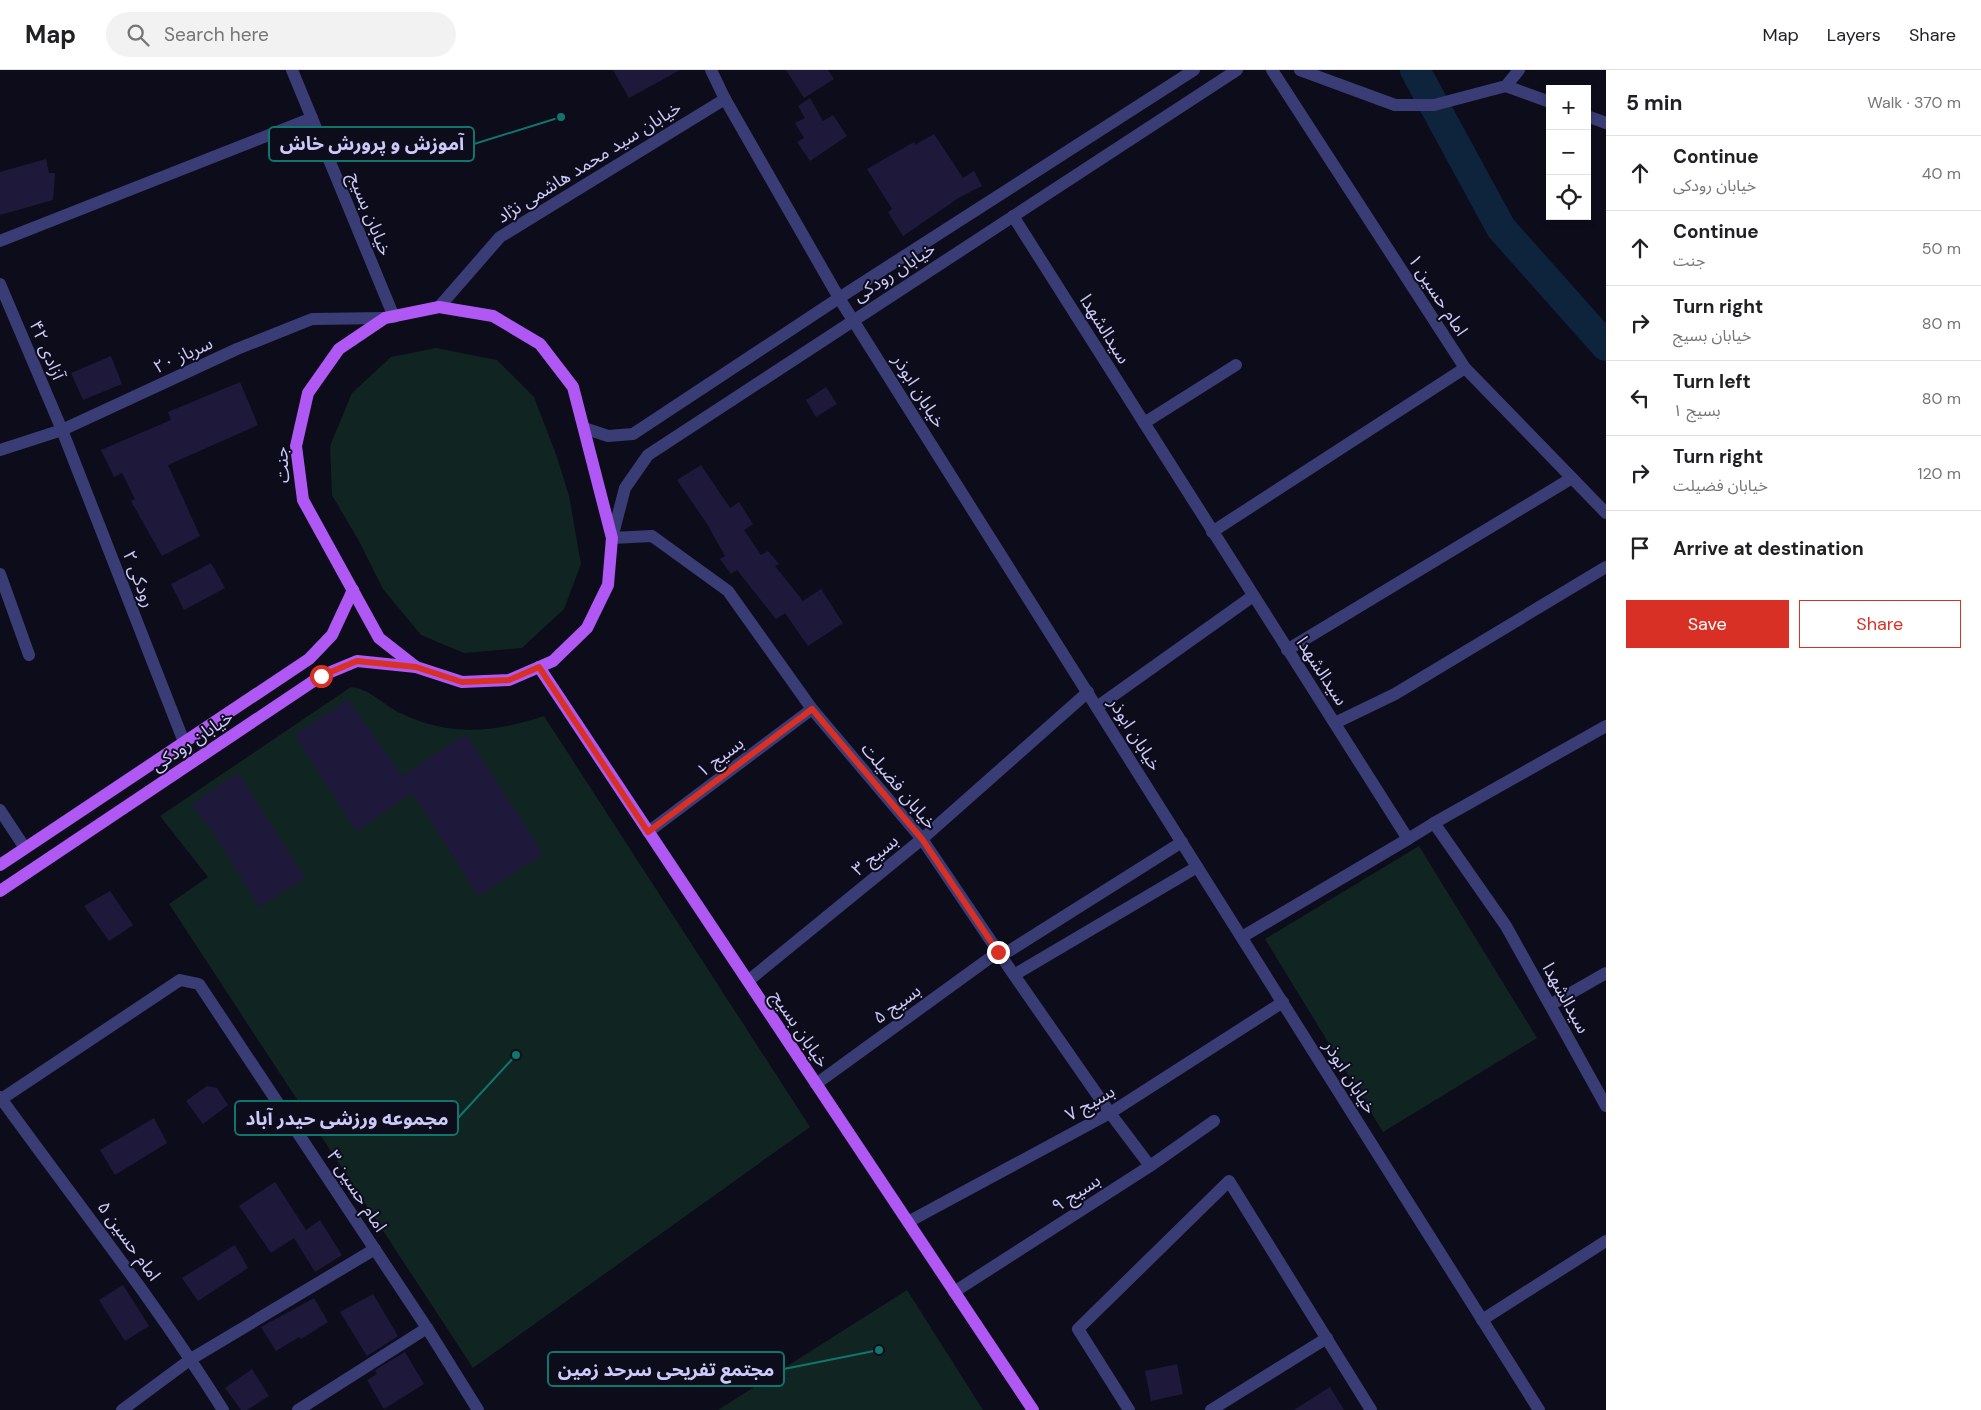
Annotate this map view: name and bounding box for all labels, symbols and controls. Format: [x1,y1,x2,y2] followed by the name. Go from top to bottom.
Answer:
[106,12,456,57] search box
[25,19,76,50] text: Map
[124,21,152,49] icon: search
[164,22,269,47] text: Search here
[1763,23,1799,47] text: Map
[1827,23,1881,47] text: Layers
[1909,23,1956,47] text: Share
[1546,85,1591,220] map controls
[1546,85,1591,130] button: +
[1626,89,1682,117] text: 5 min
[1867,92,1961,113] text: Walk · 370 m
[492,95,686,229] street label: خیابان سید محمد هاشمی نژاد
[269,127,474,161] callout: آموزش و پرورش خاش
[1546,130,1591,175] button: −
[280,131,465,156] text: آموزش و پرورش خاش
[1673,144,1759,169] text: Continue
[1626,159,1654,187] icon: ahead
[1922,163,1961,184] text: 40 m
[341,169,398,260] street label: خیابان بسیج
[1546,175,1591,220] button: locate
[1673,175,1756,196] text: خیابان رودکی
[1673,219,1759,244] text: Continue
[1626,234,1654,262] icon: ahead
[848,236,940,308] street label: خیابان رودکی
[1922,238,1961,259] text: 50 m
[1401,249,1473,342] street label: امام حسین ۱
[1673,250,1705,271] text: جنت
[1074,290,1136,368] street label: سیدالشهدا
[1673,294,1763,319] text: Turn right
[1626,309,1654,337] icon: right
[1922,313,1961,334] text: 80 m
[24,317,71,384] street label: آزادی ۴۲
[1673,325,1751,346] text: خیابان بسیج
[149,331,217,379] street label: سرباز ۲۰
[886,349,951,432] street label: خیابان ابوذر
[1673,369,1751,394] text: Turn left
[1626,384,1654,412] icon: left
[1922,388,1961,409] text: 80 m
[1673,400,1721,421] text: بسیج ۱
[1673,444,1763,469] text: Turn right
[269,446,295,484] street label: جنت
[1626,459,1654,487] icon: right
[1917,463,1961,484] text: 120 m
[1673,475,1768,496] text: خیابان فضیلت
[1626,534,1654,562] icon: arrive
[1673,536,1864,561] text: Arrive at destination
[117,547,161,611] street label: رودکی ۲
[1626,600,1789,648] button: Save
[1799,600,1961,648] button: Share
[1291,632,1353,710] street label: سیدالشهدا
[310,665,333,688] route start
[1102,692,1167,775] street label: خیابان ابوذر
[146,705,238,777] street label: خیابان رودکی
[691,731,749,784] street label: بسیج ۱
[856,737,942,835] street label: خیابان فضیلت
[847,829,904,882] street label: بسیج ۳
[987,941,1010,964] route end
[1537,958,1595,1038] street label: سیدالشهدا
[868,979,926,1030] street label: بسیج ۵
[765,986,835,1073] street label: خیابان بسیج
[1317,1035,1382,1118] street label: خیابان ابوذر
[1061,1079,1120,1128] street label: بسیج ۷
[235,1101,458,1135] callout: مجموعه ورزشی حیدر آباد
[246,1106,448,1131] text: مجموعه ورزشی حیدر آباد
[320,1145,392,1238] street label: امام حسین ۳
[1047,1168,1106,1219] street label: بسیج ۹
[90,1196,166,1287] street label: امام حسین ۵
[548,1352,784,1386] callout: مجتمع تفریحی سرحد زمین
[558,1357,774,1384] text: مجتمع تفریحی سرحد زمین

